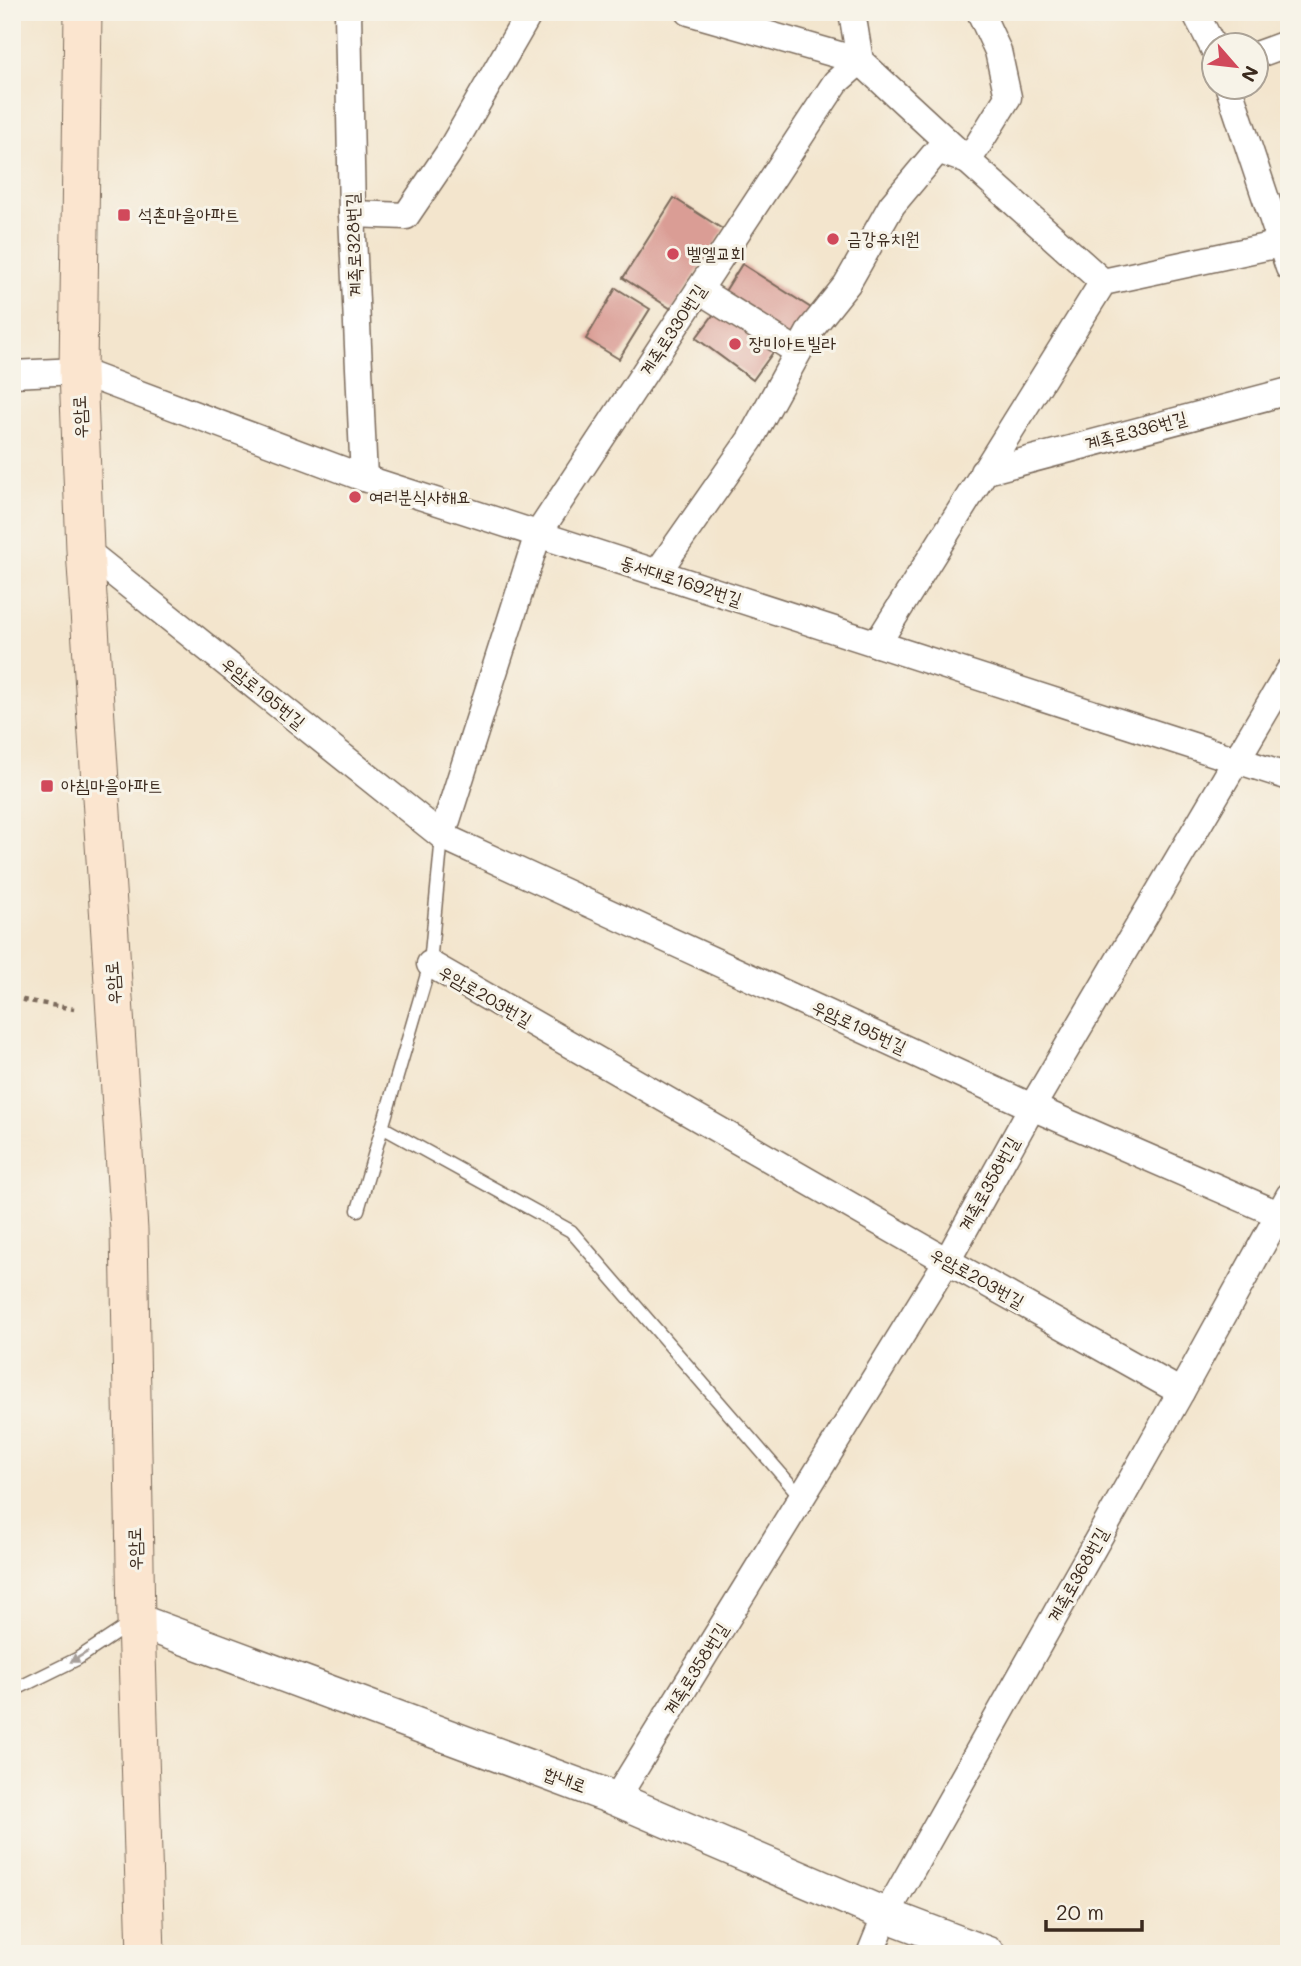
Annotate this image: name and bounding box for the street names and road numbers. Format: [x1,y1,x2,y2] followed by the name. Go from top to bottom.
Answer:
[339,192,367,297] street label: 계족로328번길
[634,279,711,380] street label: 계족로330번길
[66,395,92,439] street label: 우암로
[1082,405,1190,455] street label: 계족로336번길
[617,549,746,611] street label: 동서대로1692번길
[217,651,311,734] street label: 우암로195번길
[434,959,537,1032] street label: 우암로203번길
[99,961,125,1006] street label: 우암로
[808,994,911,1059] street label: 우암로195번길
[952,1132,1024,1235] street label: 계족로358번길
[926,1241,1029,1313] street label: 우암로203번길
[1041,1522,1113,1626] street label: 계족로368번길
[122,1527,146,1571] street label: 우암로
[657,1617,733,1719] street label: 계족로358번길
[541,1760,590,1798] street label: 합내로

